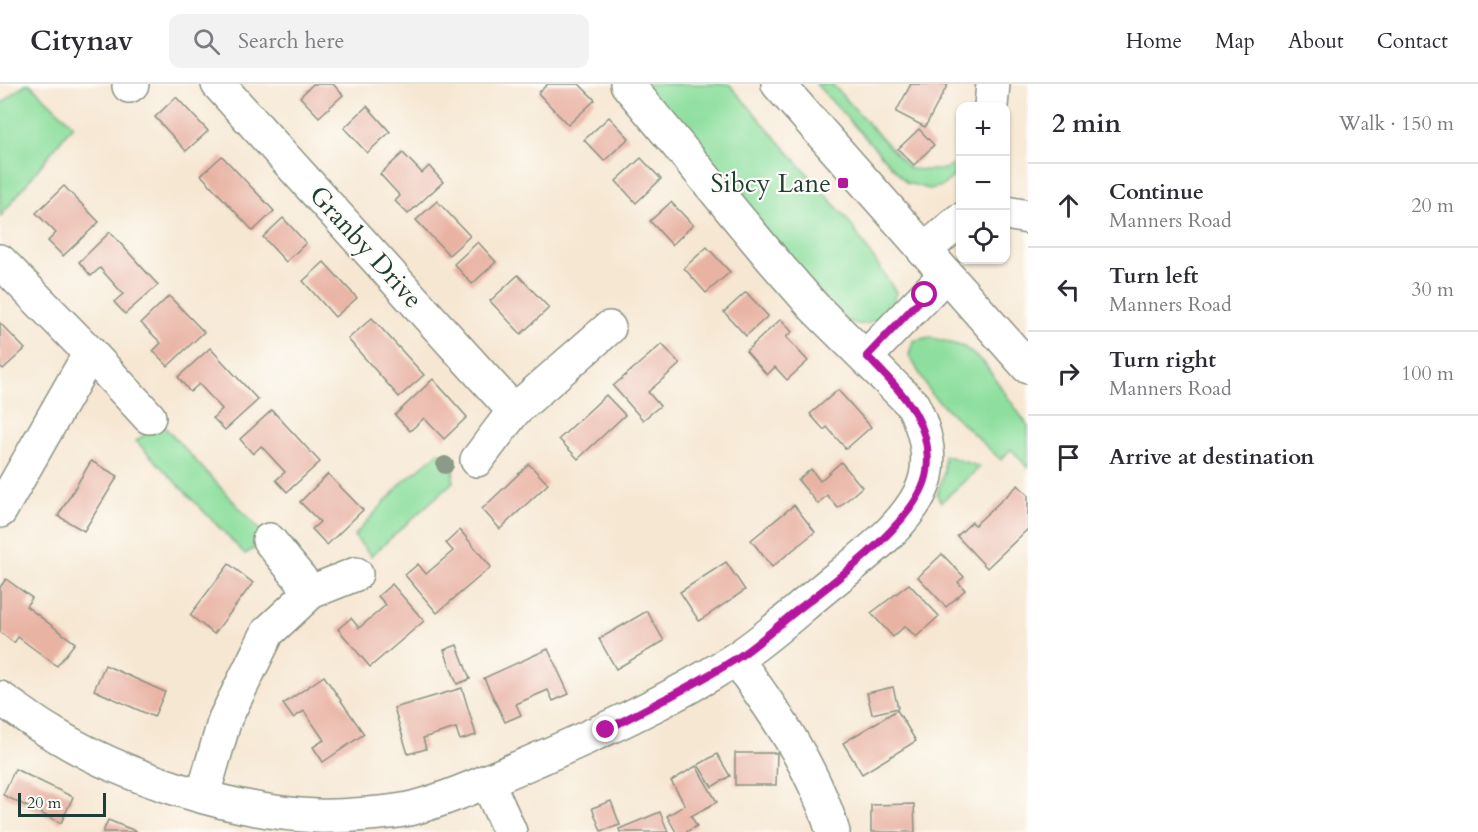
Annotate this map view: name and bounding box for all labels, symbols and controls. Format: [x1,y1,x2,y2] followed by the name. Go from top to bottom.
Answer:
[169,14,589,68] search box
[30,22,133,60] text: Citynav
[190,25,223,58] icon: search
[238,26,345,56] text: Search here
[1126,27,1182,56] text: Home
[1215,27,1255,56] text: Map
[1288,27,1344,56] text: About
[1377,27,1448,56] text: Contact
[956,102,1010,264] map controls
[956,102,1010,156] button: +
[1052,106,1121,141] text: 2 min
[1339,110,1454,137] text: Walk · 150 m
[956,156,1010,210] button: −
[711,166,831,201] place label: Sibcy Lane
[836,176,850,190] marker: Sibcy Lane
[1109,177,1204,207] text: Continue
[302,178,430,316] street label: Granby Drive
[1052,189,1085,222] icon: ahead
[1411,192,1454,219] text: 20 m
[1109,207,1232,234] text: Manners Road
[956,210,1010,264] button: locate
[1109,261,1198,291] text: Turn left
[1052,273,1085,306] icon: left
[1411,276,1454,303] text: 30 m
[911,281,937,307] route start
[1109,291,1232,318] text: Manners Road
[1109,345,1216,375] text: Turn right
[1052,357,1085,390] icon: right
[1401,360,1454,387] text: 100 m
[1109,375,1232,402] text: Manners Road
[1052,441,1085,474] icon: arrive
[1109,442,1314,472] text: Arrive at destination
[592,716,618,742] route end
[18,790,106,818] scale bar
[27,792,61,814] text: 20 m

